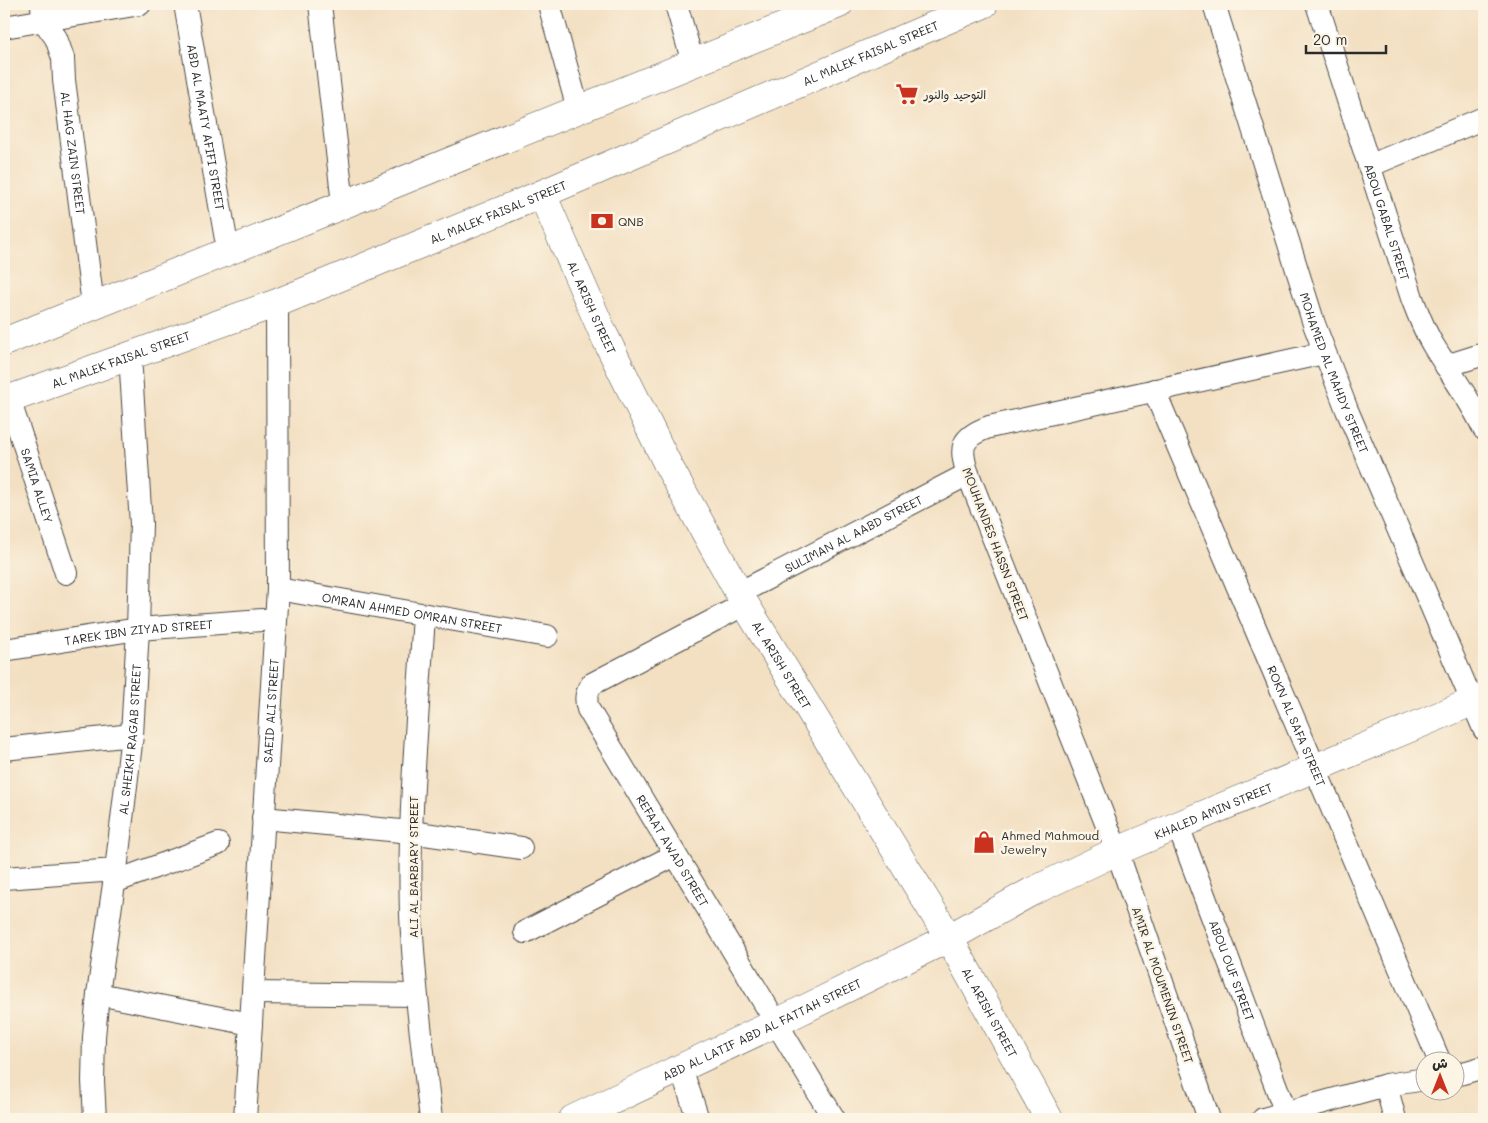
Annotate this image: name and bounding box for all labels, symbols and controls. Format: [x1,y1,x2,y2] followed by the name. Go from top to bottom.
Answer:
[800,16,941,89] street label: AL MALEK FAISAL STREET
[1306,22,1386,54] scale bar
[1313,29,1347,49] text: 20 m
[184,43,229,212] street label: ABD AL MAATY AFIFI STREET
[894,81,920,107] supermarket icon: التوحيد والنور
[923,86,986,103] place label: التوحيد والنور
[58,90,89,216] street label: AL HAG ZAIN STREET
[1361,161,1414,283] street label: ABOU GABAL STREET
[427,176,569,247] street label: AL MALEK FAISAL STREET
[589,208,615,234] bank icon: QNB
[618,213,644,229] place label: QNB
[564,258,620,357] street label: AL ARISH STREET
[1297,290,1373,456] street label: MOHAMED AL MAHDY STREET
[49,327,193,391] street label: AL MALEK FAISAL STREET
[18,446,57,525] street label: SAMIA ALLEY
[959,465,1033,623] street label: MOUHANDES HASSN STREET
[782,491,925,576] street label: SULIMAN AL AABD STREET
[321,589,504,636] street label: OMRAN AHMED OMRAN STREET
[63,616,214,648] street label: TAREK IBN ZIYAD STREET
[749,618,815,712] street label: AL ARISH STREET
[259,658,282,764] street label: SAEID ALI STREET
[115,663,144,816] street label: AL SHEIKH RAGAB STREET
[1264,663,1330,789] street label: ROKN AL SAFA STREET
[1152,779,1275,843] street label: KHALED AMIN STREET
[633,791,713,910] street label: REFAAT AWAD STREET
[405,796,421,938] street label: ALI AL BARBARY STREET
[1001,827,1100,857] place label: Ahmed Mahmoud Jewelry
[971,829,997,855] shop icon: Ahmed Mahmoud Jewelry
[1129,904,1198,1066] street label: AMIR AL MOUMENIN STREET
[1206,917,1259,1023] street label: ABOU OUF STREET
[959,964,1021,1060] street label: AL ARISH STREET
[659,974,864,1084] street label: ABD AL LATIF ABD AL FATTAH STREET
[1416,1050,1466,1100] north arrow
[1432,1053,1448,1072] text: ش

